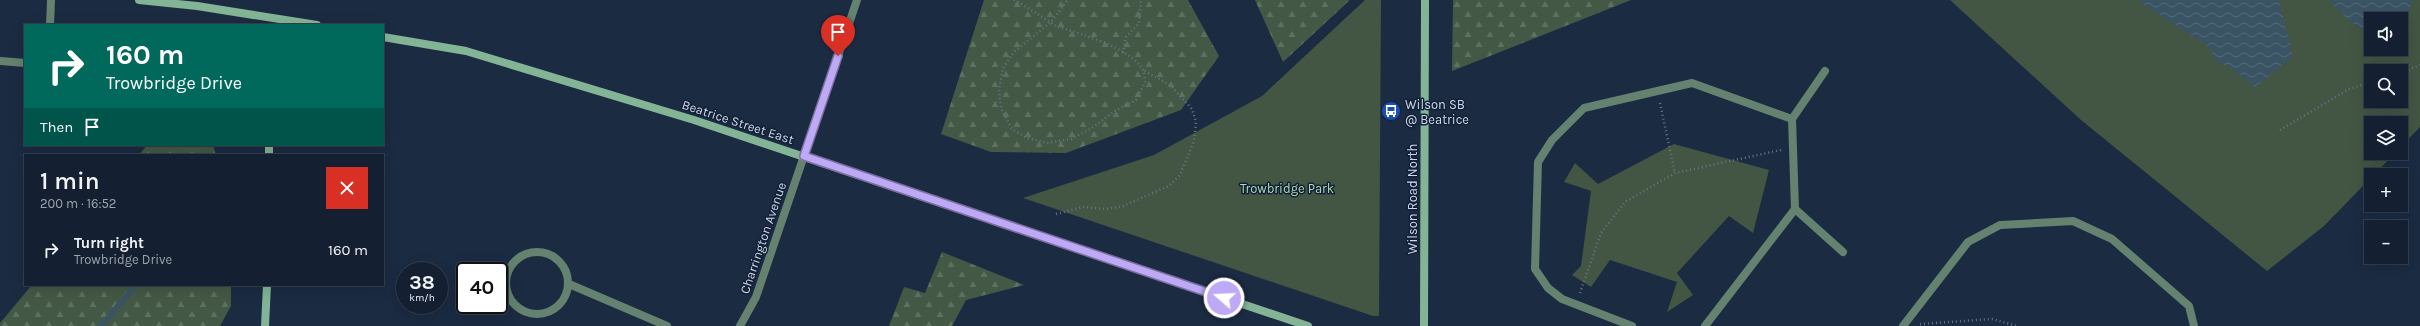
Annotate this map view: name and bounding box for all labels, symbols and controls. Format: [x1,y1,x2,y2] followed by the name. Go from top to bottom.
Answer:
[2364,12,2408,264] map controls
[2364,12,2408,56] button: sound
[821,15,855,56] pin
[827,21,849,43] icon: arrive
[106,38,184,71] text: 160 m
[40,40,92,92] icon: right
[2364,64,2408,108] button: search
[106,72,242,94] text: Trowbridge Drive
[680,97,796,147] street label: Beatrice Street East
[1405,97,1469,127] place label: Wilson SB @ Beatrice
[1380,100,1402,122] bus stop icon: Wilson SB @ Beatrice
[81,116,103,138] icon: arrive
[2364,116,2408,160] button: layers
[40,118,73,136] text: Then
[1405,144,1420,254] street label: Wilson Road North
[40,167,100,195] text: 1 min
[326,167,368,209] button: close
[2364,168,2408,212] button: +
[737,180,789,296] street label: Charrington Avenue
[1240,181,1334,196] park label: Trowbridge Park
[40,196,116,211] text: 200 m · 16:52
[2364,220,2408,264] button: −
[74,234,144,252] text: Turn right
[40,239,62,261] icon: right
[328,241,368,259] text: 160 m
[74,252,172,267] text: Trowbridge Drive
[456,262,508,314] speed limit sign: 40
[409,271,435,294] text: 38
[1203,277,1245,319] position arrow
[409,292,435,304] text: km/h

